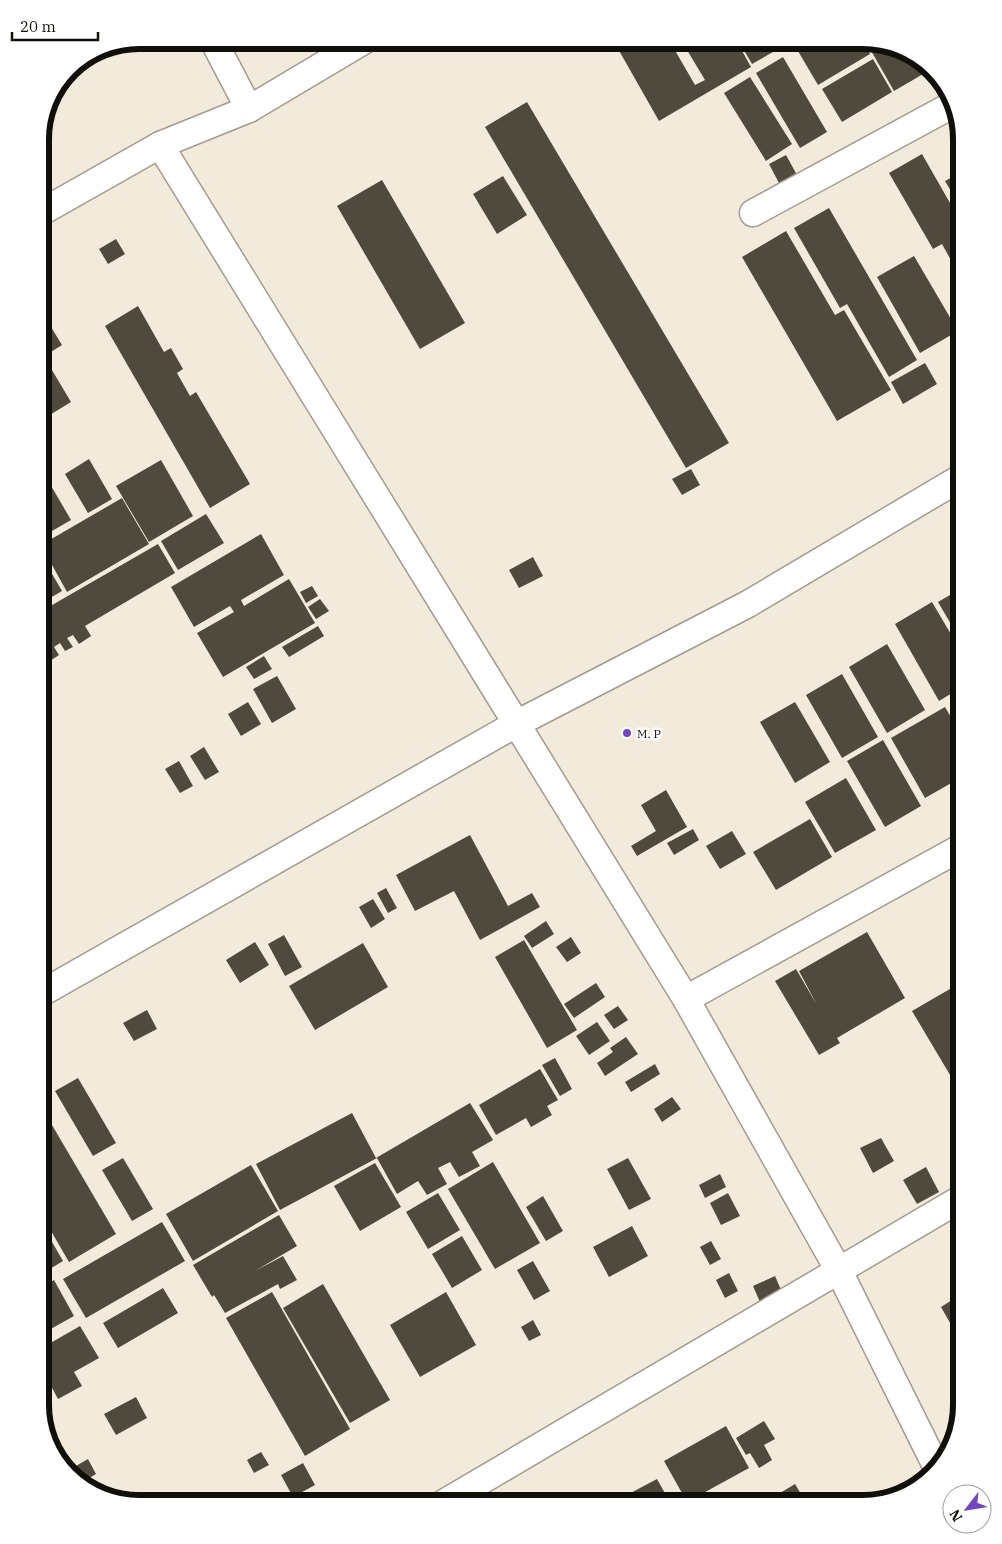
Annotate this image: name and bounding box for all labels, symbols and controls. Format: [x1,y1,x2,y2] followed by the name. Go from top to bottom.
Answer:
[12,10,99,42] scale bar
[20,17,56,36] text: 20 m
[637,726,661,741] place label: M. P
[621,727,633,739] marker: M. P
[942,1484,992,1534] north arrow
[945,1506,966,1525] text: N

